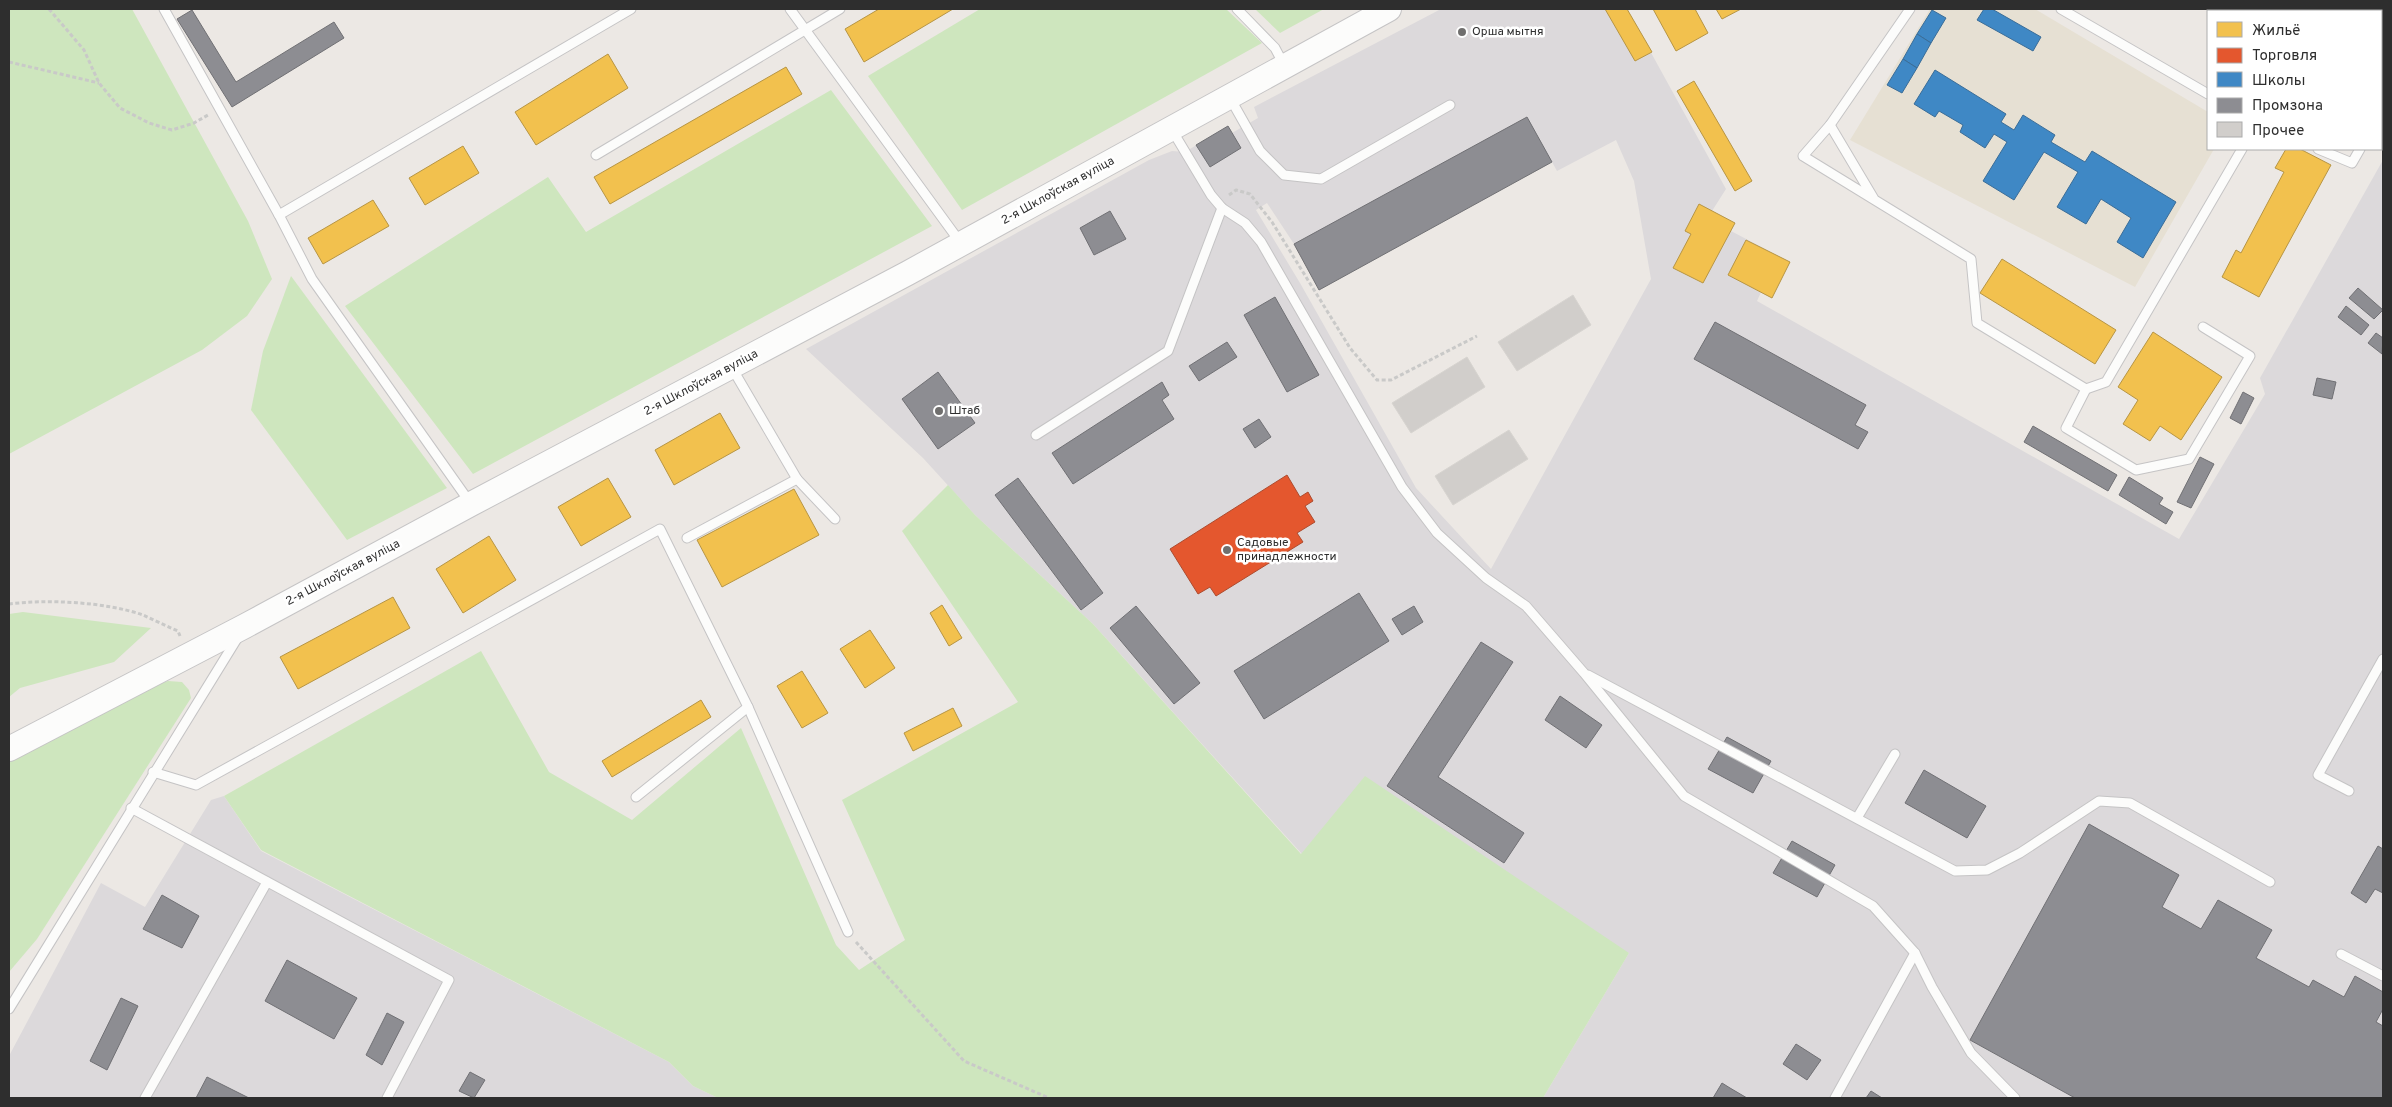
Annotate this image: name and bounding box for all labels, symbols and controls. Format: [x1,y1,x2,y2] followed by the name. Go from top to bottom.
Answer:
[2207,10,2382,150] legend
[2252,22,2300,41] text: Жильё
[1472,24,1543,40] place label: Орша мытня
[1456,26,1468,38] marker: Орша мытня
[2252,47,2317,66] text: Торговля
[2252,72,2306,91] text: Школы
[2252,97,2323,116] text: Промзона
[2252,122,2304,141] text: Прочее
[999,153,1117,229] street label: 2-я Шклоўская вуліца
[641,346,761,420] street label: 2-я Шклоўская вуліца
[949,403,981,419] place label: Штаб
[933,405,945,417] marker: Штаб
[1237,535,1336,565] place label: Садовые принадлежности
[283,536,403,610] street label: 2-я Шклоўская вуліца
[1221,544,1233,556] marker: Садовые принадлежности

